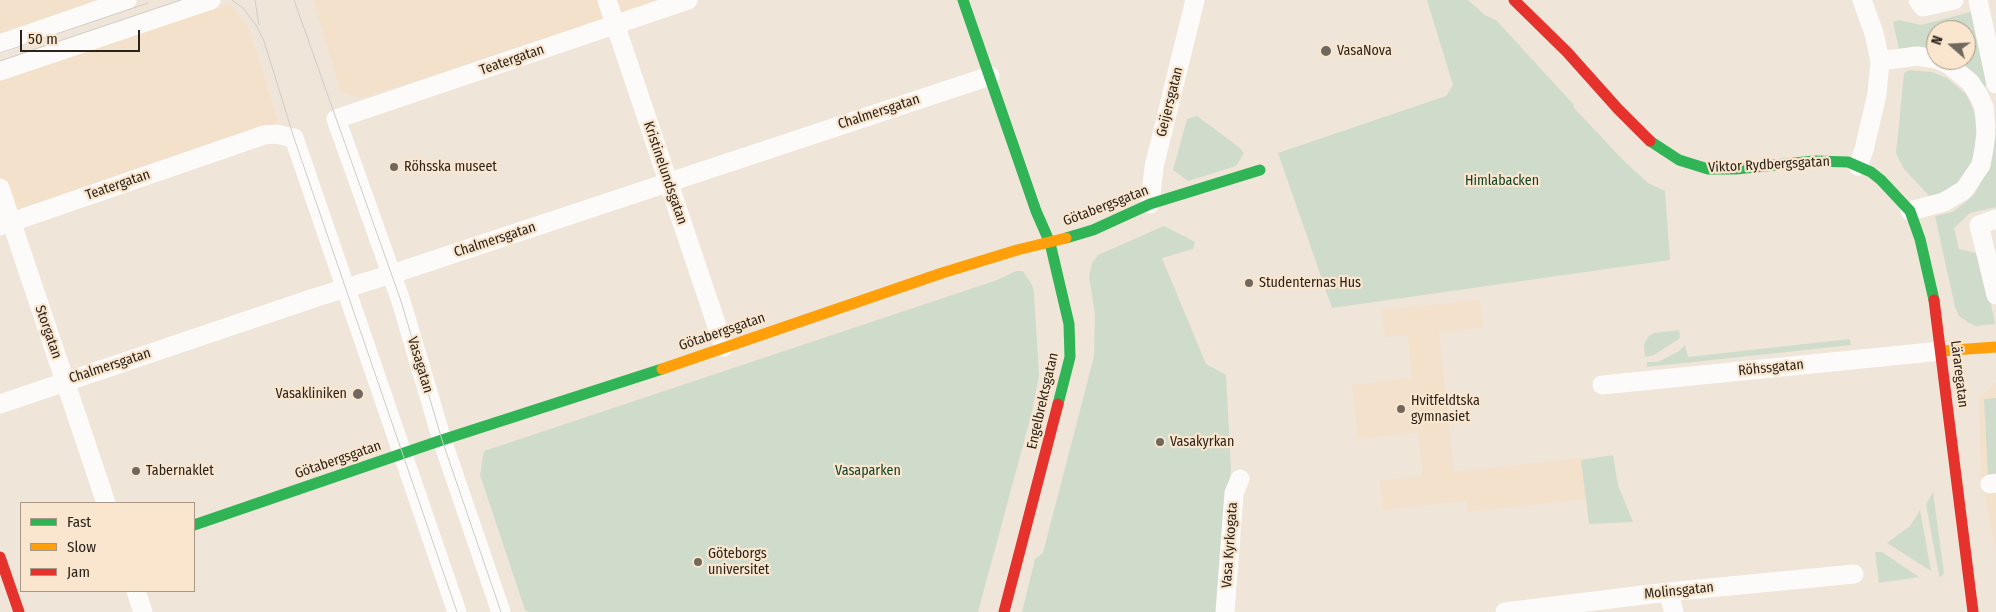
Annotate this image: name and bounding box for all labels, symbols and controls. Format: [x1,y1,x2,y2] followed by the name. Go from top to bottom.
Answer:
[22,20,142,52] scale bar
[1926,20,1976,70] north arrow
[28,30,58,48] text: 50 m
[1928,34,1947,47] text: N
[477,41,547,79] street label: Teatergatan
[1337,43,1392,59] place label: VasaNova
[1319,44,1333,58] marker: VasaNova
[1153,65,1187,139] street label: Geijersgatan
[836,91,922,133] street label: Chalmersgatan
[639,119,691,227] street label: Kristinelundsgatan
[1708,153,1830,177] street label: Viktor Rydbergsgatan
[404,159,497,175] place label: Röhsska museet
[388,161,400,173] marker: Röhsska museet
[83,166,153,204] street label: Teatergatan
[1465,173,1539,189] park label: Himlabacken
[1061,182,1151,230] street label: Götabergsgatan
[452,219,538,261] street label: Chalmersgatan
[1259,275,1361,291] place label: Studenternas Hus
[1243,277,1255,289] marker: Studenternas Hus
[31,303,65,361] street label: Storgatan
[677,309,767,355] street label: Götabergsgatan
[404,335,436,395] street label: Vasagatan
[1947,339,1971,409] street label: Läraregatan
[67,345,153,387] street label: Chalmersgatan
[1024,351,1062,451] street label: Engelbrektsgatan
[1737,356,1805,380] street label: Röhssgatan
[276,386,347,402] place label: Vasakliniken
[351,387,365,401] marker: Vasakliniken
[1411,393,1480,426] place label: Hvitfeldtska gymnasiet
[1395,403,1407,415] marker: Hvitfeldtska gymnasiet
[1170,434,1234,450] place label: Vasakyrkan
[1154,436,1166,448] marker: Vasakyrkan
[293,437,383,483] street label: Götabergsgatan
[146,463,214,479] place label: Tabernaklet
[835,463,901,479] park label: Vasaparken
[130,465,142,477] marker: Tabernaklet
[1219,501,1241,589] street label: Vasa Kyrkogata
[20,502,195,592] legend
[67,513,91,531] text: Fast
[67,538,96,556] text: Slow
[708,546,769,578] place label: Göteborgs universitet
[692,556,704,568] marker: Göteborgs universitet
[67,563,90,581] text: Jam
[1643,579,1715,603] street label: Molinsgatan

